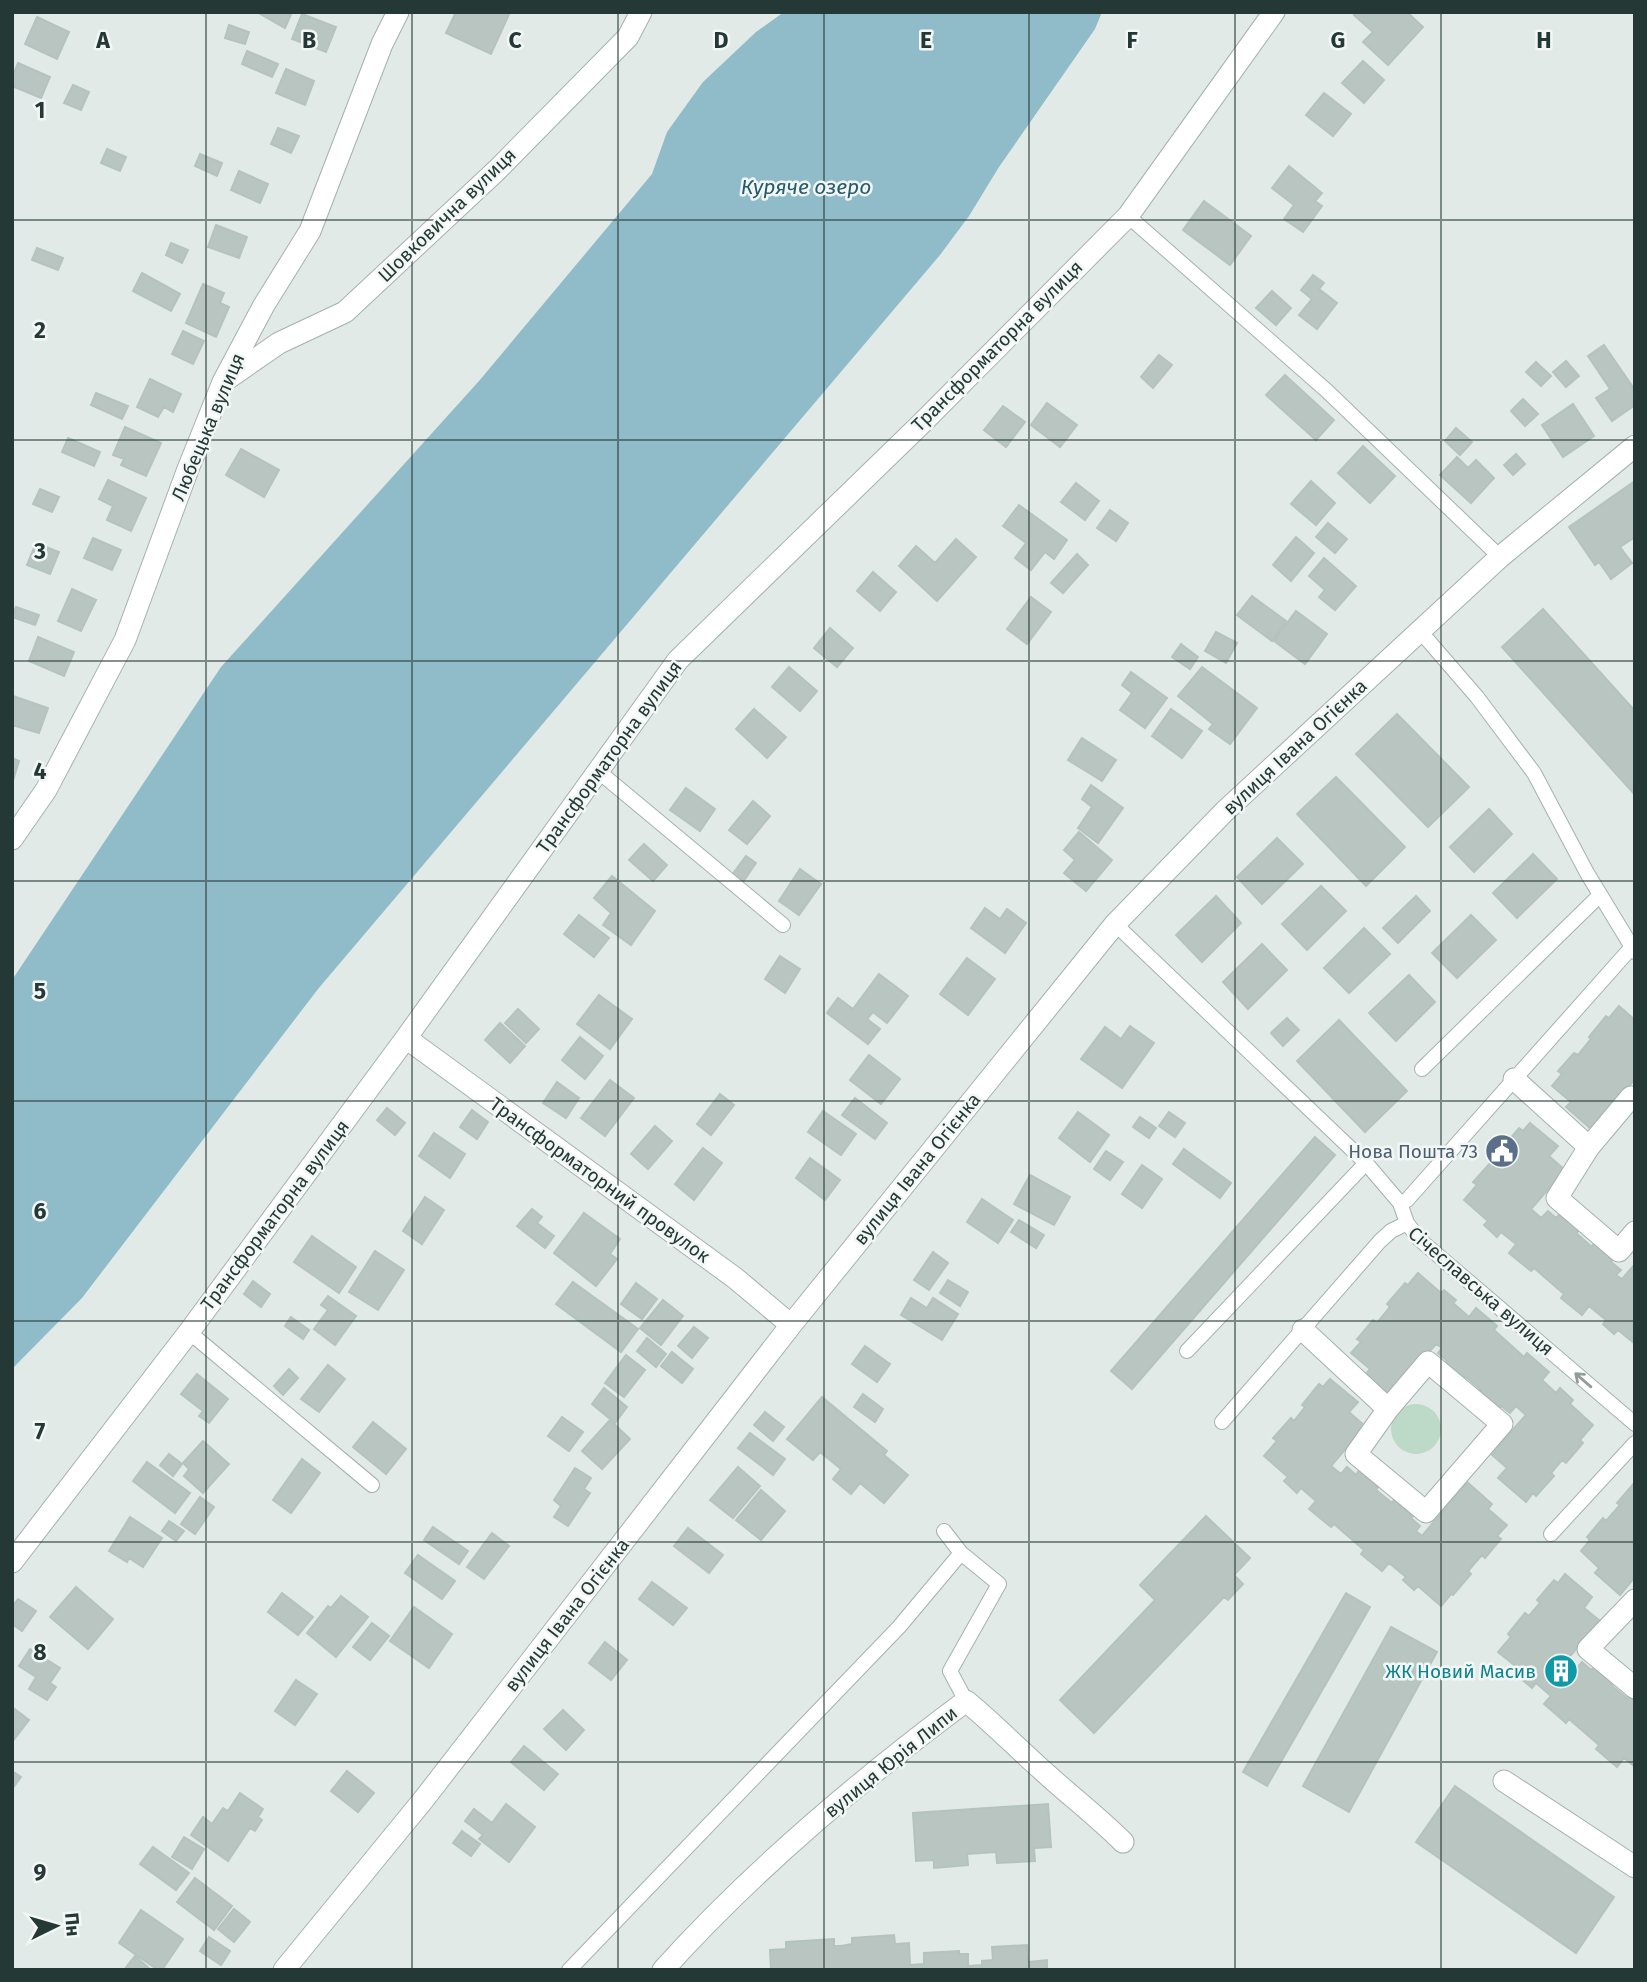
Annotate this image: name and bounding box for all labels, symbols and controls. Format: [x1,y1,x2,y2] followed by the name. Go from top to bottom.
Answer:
[95,26,110,54] text: A
[302,26,316,54] text: B
[508,26,522,54] text: C
[714,26,729,54] text: D
[920,26,932,54] text: E
[1126,26,1138,54] text: F
[1331,26,1345,54] text: G
[1536,26,1552,54] text: H
[35,96,45,124] text: 1
[373,143,521,287] street label: Шовковична вулиця
[741,174,871,200] water label: Куряче озеро
[907,256,1087,436] street label: Трансформаторна вулиця
[34,316,46,344] text: 2
[167,350,249,504] street label: Любецька вулиця
[33,537,46,565] text: 3
[531,656,687,858] street label: Трансформаторна вулиця
[1218,674,1372,820] street label: вулиця Івана Огієнка
[34,757,47,785] text: 4
[34,977,46,1005] text: 5
[849,1088,985,1250] street label: вулиця Івана Огієнка
[485,1092,715,1268] street label: Трансформаторний провулок
[196,1115,354,1315] street label: Трансформаторна вулиця
[1483,1132,1521,1170] public building icon: Нова Пошта 73
[1348,1140,1478,1163] place label: Нова Пошта 73
[34,1197,47,1225] text: 6
[1404,1222,1558,1360] street label: Січеславська вулиця
[1574,1372,1592,1388] one-way arrow
[35,1417,46,1445] text: 7
[500,1534,634,1696] street label: вулиця Івана Огієнка
[33,1638,47,1666] text: 8
[1542,1652,1580,1690] building icon: ЖК Новий Масив
[1385,1660,1536,1683] place label: ЖК Новий Масив
[820,1701,962,1823] street label: вулиця Юрія Липи
[34,1858,47,1886] text: 9
[21,1891,91,1961] north arrow
[60,1912,85,1937] text: Пн

